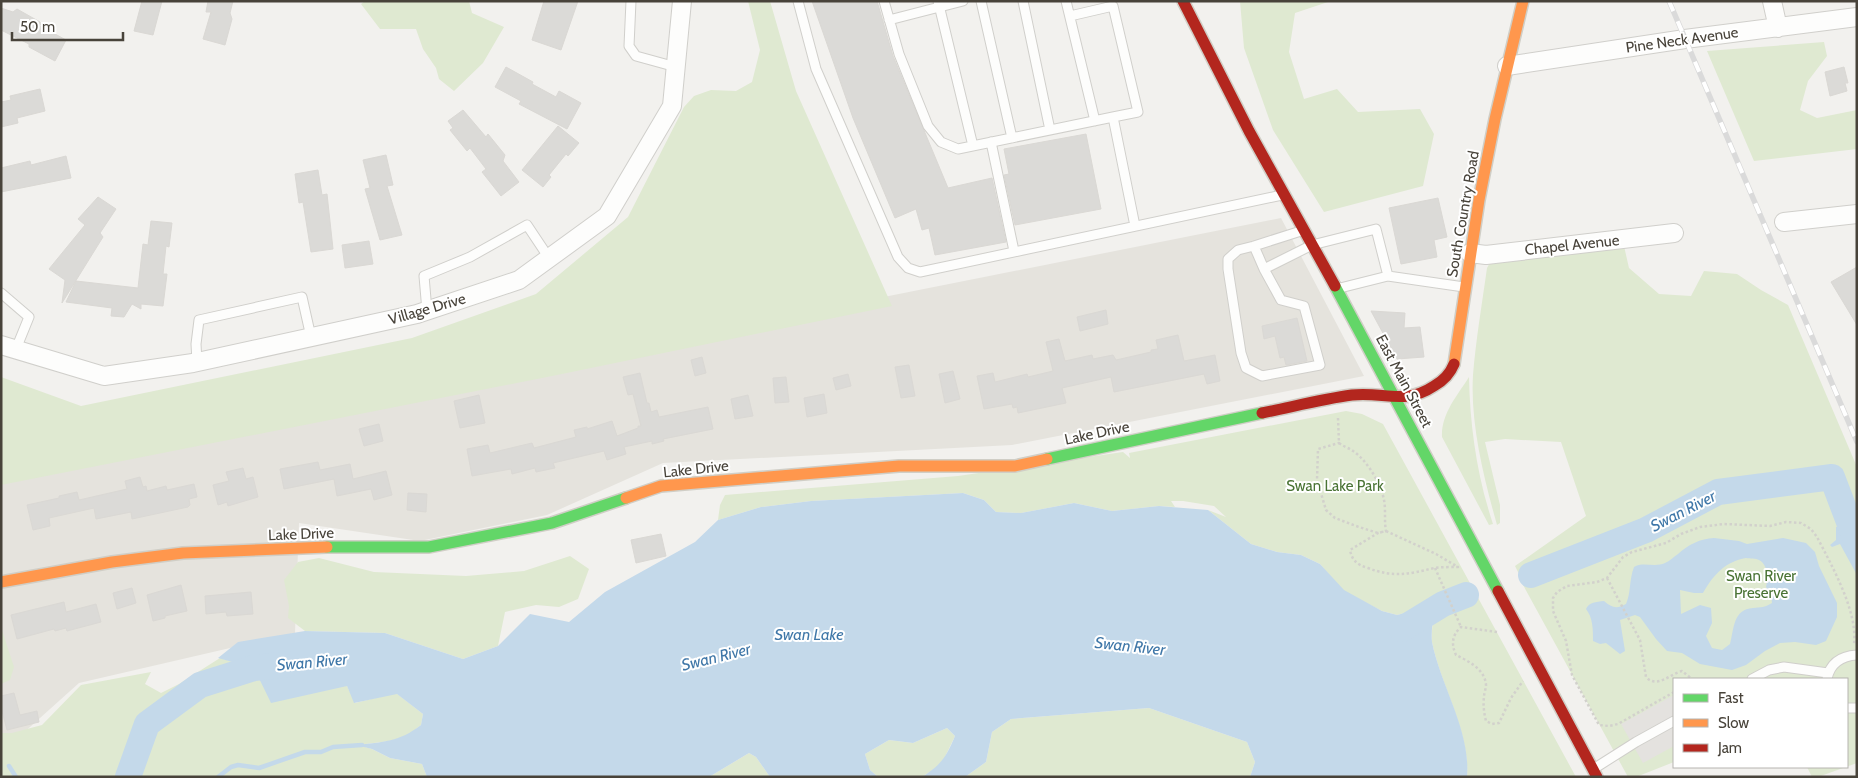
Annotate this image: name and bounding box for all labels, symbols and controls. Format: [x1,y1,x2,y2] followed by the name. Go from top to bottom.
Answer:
[12,10,124,42] scale bar
[20,18,55,36] text: 50 m
[1624,23,1740,57] street label: Pine Neck Avenue
[1443,149,1483,279] street label: South Country Road
[1524,231,1621,259] street label: Chapel Avenue
[386,289,468,329] street label: Village Drive
[1372,331,1436,431] street label: East Main Street
[1063,417,1131,449] street label: Lake Drive
[662,457,730,481] street label: Lake Drive
[1286,477,1384,495] park label: Swan Lake Park
[1647,486,1720,535] water label: Swan River
[268,524,335,544] street label: Lake Drive
[1726,567,1796,602] park label: Swan River Preserve
[774,625,844,644] water label: Swan Lake
[1094,633,1167,659] water label: Swan River
[679,639,754,675] water label: Swan River
[276,649,349,675] water label: Swan River
[1673,678,1848,768] legend
[1718,689,1743,707] text: Fast
[1718,714,1749,732] text: Slow
[1717,739,1742,757] text: Jam

